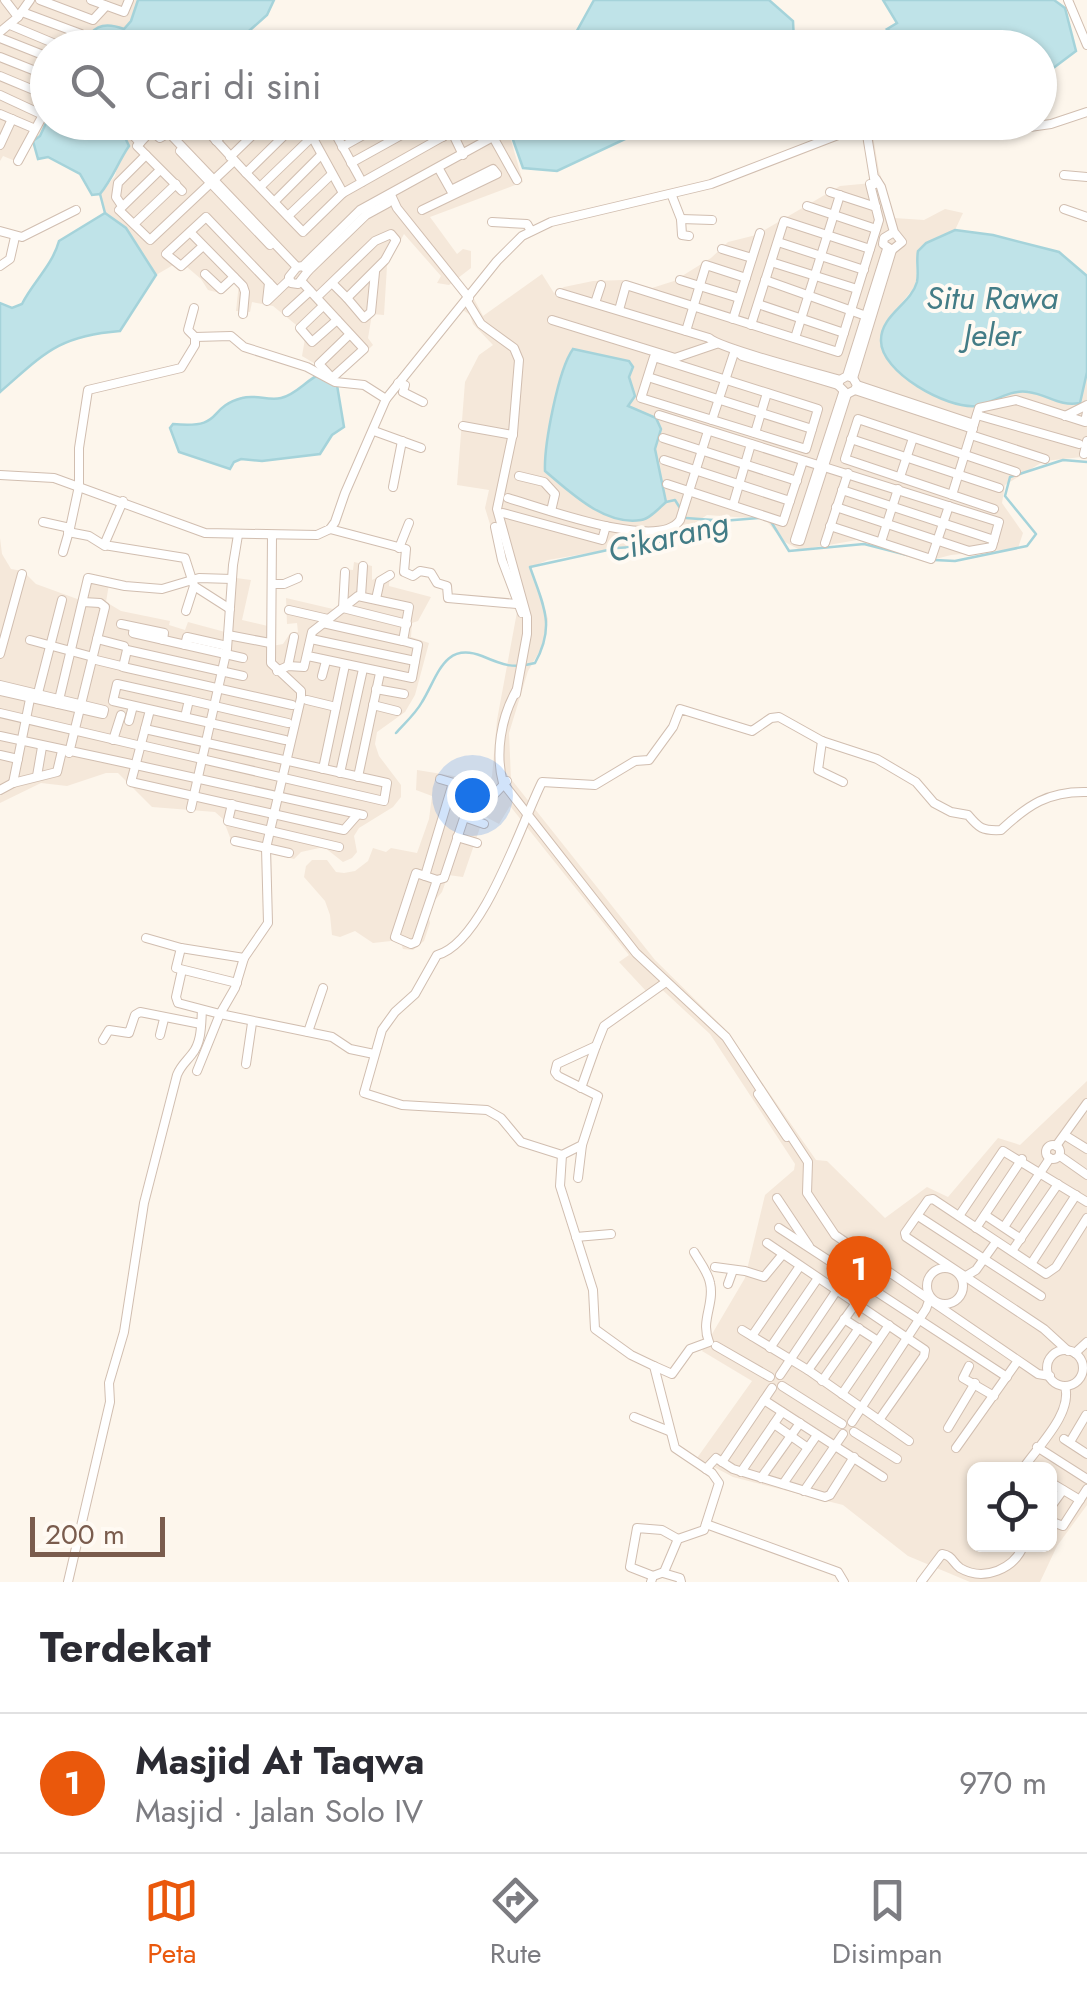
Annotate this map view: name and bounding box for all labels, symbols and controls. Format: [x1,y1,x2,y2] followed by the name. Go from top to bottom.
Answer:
[30,30,1057,140] search box
[65,58,120,113] icon: search
[145,58,322,113] text: Cari di sini
[926,275,1058,358] water label: Situ Rawa Jeler
[603,500,734,574] water label: Cikarang
[447,770,498,821] your location
[826,1236,892,1318] pin: 1
[967,1462,1057,1552] map controls
[967,1462,1057,1552] button: locate
[30,1512,165,1556] scale bar
[45,1514,125,1555] text: 200 m
[40,1617,211,1678] text: Terdekat
[135,1733,425,1788] text: Masjid At Taqwa
[64,1760,81,1806] text: 1
[959,1760,1047,1806] text: 970 m
[135,1788,423,1834] text: Masjid · Jalan Solo IV
[144,1873,199,1974] tab: Peta
[488,1873,543,1974] tab: Rute
[832,1873,943,1974] tab: Disimpan

